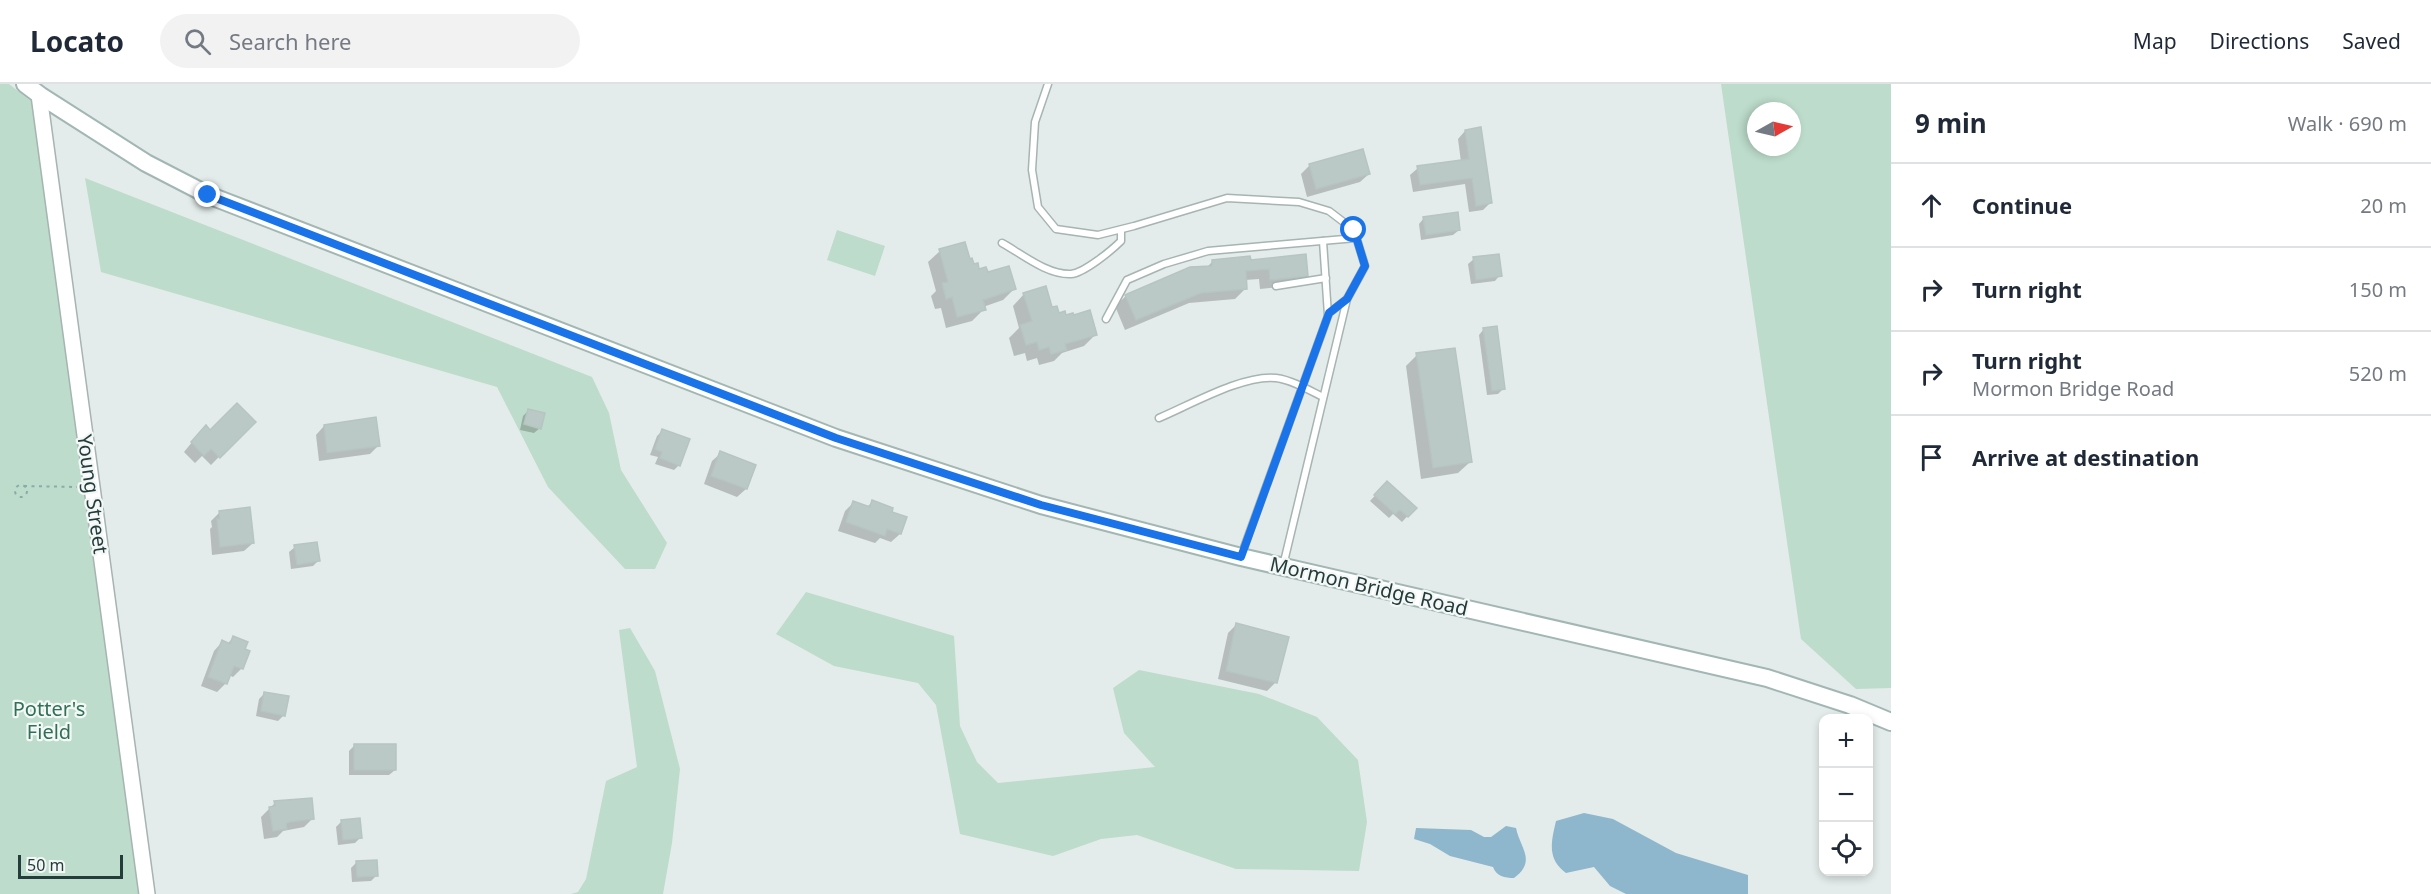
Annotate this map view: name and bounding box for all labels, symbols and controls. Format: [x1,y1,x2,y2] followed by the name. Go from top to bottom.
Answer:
[160,14,580,68] search box
[30,22,124,60] text: Locato
[181,25,214,58] icon: search
[229,26,351,56] text: Search here
[2133,27,2177,55] text: Map
[2210,27,2309,55] text: Directions
[2342,27,2401,55] text: Saved
[1747,102,1801,156] north arrow
[1915,105,1987,141] text: 9 min
[2288,110,2407,137] text: Walk · 690 m
[194,181,220,207] route end
[1915,189,1948,222] icon: ahead
[1972,190,2072,220] text: Continue
[2360,192,2407,219] text: 20 m
[1340,216,1366,242] route start
[1915,273,1948,306] icon: right
[1972,274,2082,304] text: Turn right
[2349,276,2407,303] text: 150 m
[1972,345,2082,375] text: Turn right
[1915,357,1948,390] icon: right
[2349,360,2407,387] text: 520 m
[1972,375,2174,402] text: Mormon Bridge Road
[71,432,115,556] street label: Young Street
[1915,441,1948,474] icon: arrive
[1972,442,2199,472] text: Arrive at destination
[1267,550,1471,622] street label: Mormon Bridge Road
[13,695,85,745] park label: Potter's Field
[1819,714,1873,876] map controls
[1819,714,1873,768] button: +
[1819,768,1873,822] button: −
[1819,822,1873,876] button: locate
[18,852,123,880] scale bar
[27,854,64,876] text: 50 m

